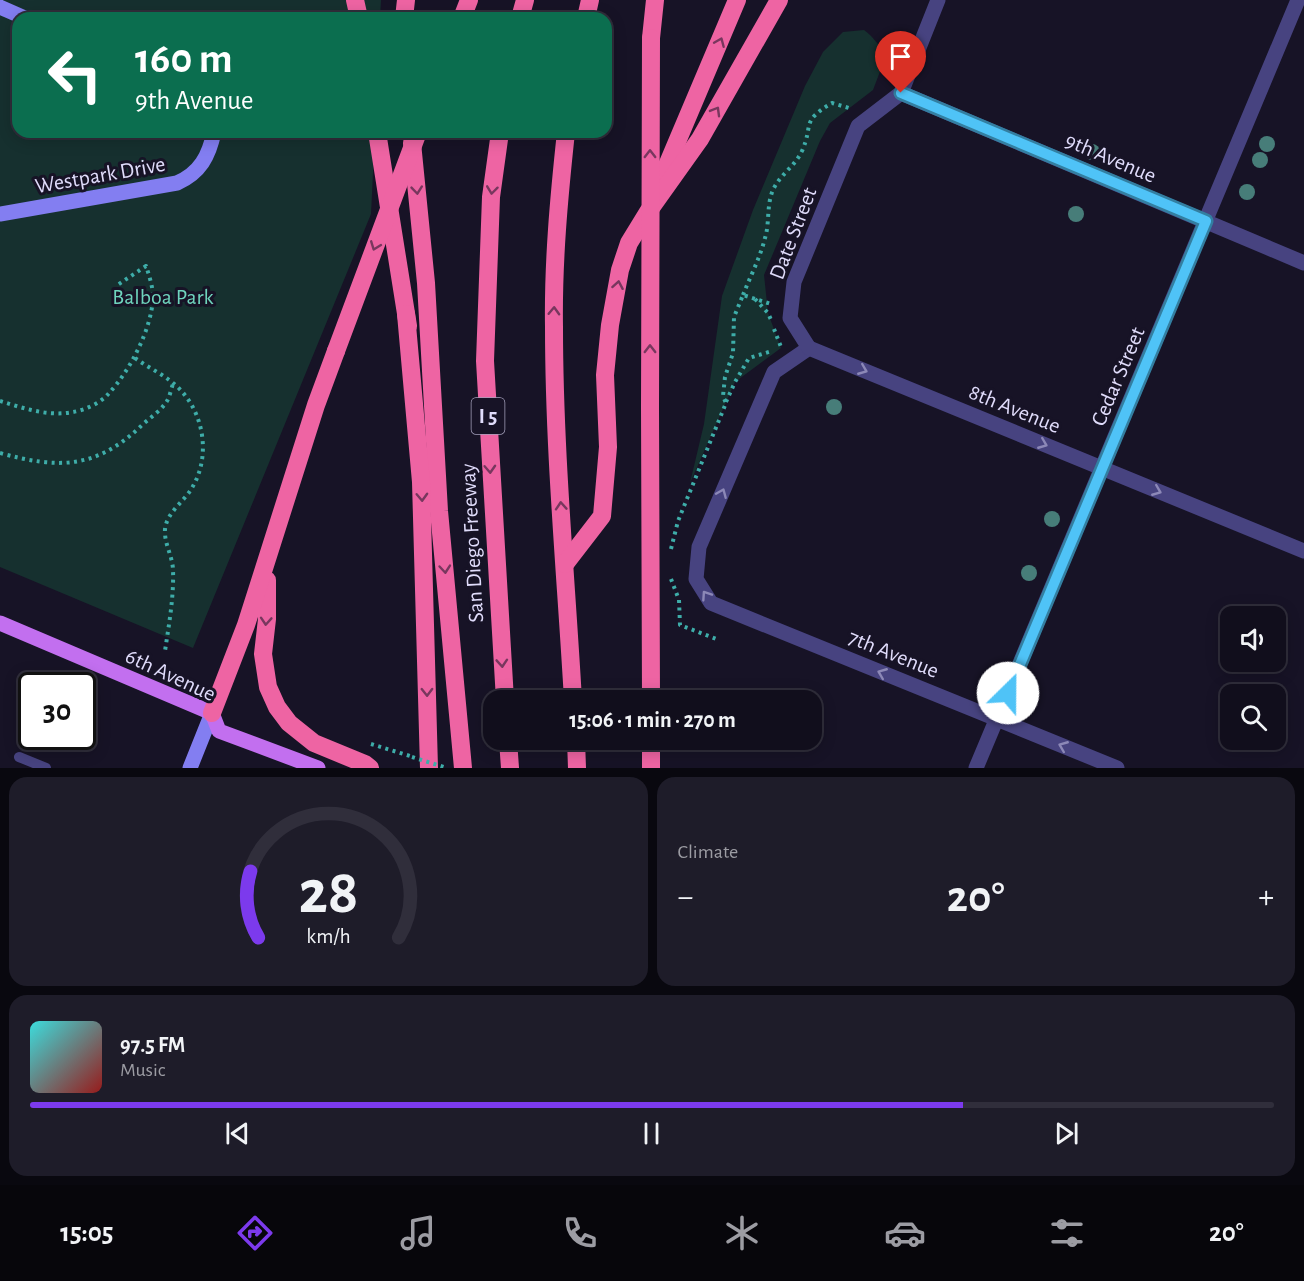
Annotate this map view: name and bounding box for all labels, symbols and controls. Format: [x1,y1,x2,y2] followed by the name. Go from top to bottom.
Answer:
[875,31,926,93] pin
[36,36,114,114] icon: left
[712,37,724,48] one-way arrow
[135,38,233,80] text: 160 m
[884,40,917,73] icon: arrive
[135,87,254,114] text: 9th Avenue
[708,107,720,117] one-way arrow
[1062,129,1159,187] street label: 9th Avenue
[644,150,656,159] one-way arrow
[33,153,167,197] street label: Westpark Drive
[765,184,821,282] street label: Date Street
[487,185,499,195] one-way arrow
[410,186,423,195] one-way arrow
[370,240,383,250] one-way arrow
[611,280,623,289] one-way arrow
[112,286,214,308] park label: Balboa Park
[548,306,560,315] one-way arrow
[1087,324,1149,429] street label: Cedar Street
[644,345,656,354] one-way arrow
[856,363,867,375] one-way arrow
[966,381,1064,437] street label: 8th Avenue
[472,398,504,434] road number: I 5
[1037,437,1048,449] one-way arrow
[457,462,487,623] street label: San Diego Freeway
[484,464,497,473] one-way arrow
[1151,484,1162,496] one-way arrow
[715,489,727,500] one-way arrow
[415,493,428,502] one-way arrow
[555,501,568,510] one-way arrow
[438,564,451,574] one-way arrow
[701,591,713,601] one-way arrow
[1220,606,1286,750] map controls
[1220,606,1286,672] button: sound
[260,617,273,626] one-way arrow
[845,626,942,682] street label: 7th Avenue
[122,645,219,705] street label: 6th Avenue
[496,659,509,668] one-way arrow
[976,661,1040,725] position arrow
[878,668,889,680] one-way arrow
[18,672,96,750] speed limit sign: 30
[1220,684,1286,750] button: search
[421,688,434,697] one-way arrow
[569,709,736,731] text: 15:06 · 1 min · 270 m
[1058,741,1069,753] one-way arrow
[678,842,738,862] text: Climate
[298,862,358,924] text: 28
[947,875,1005,920] text: 20°
[678,881,693,914] text: −
[1258,881,1274,914] text: +
[306,927,350,948] text: km/h
[120,1034,185,1056] text: 97.5 FM
[120,1060,166,1080] text: Music
[221,1117,254,1150] icon: previous
[635,1117,668,1150] icon: pause
[1050,1117,1083,1150] icon: next
[234,1212,276,1254] icon: directions
[397,1212,439,1254] icon: music
[559,1212,601,1254] icon: phone
[721,1212,763,1254] icon: climate
[884,1212,926,1254] icon: car
[1046,1212,1088,1254] icon: filters
[60,1219,114,1246] text: 15:05
[1209,1219,1244,1246] text: 20°

